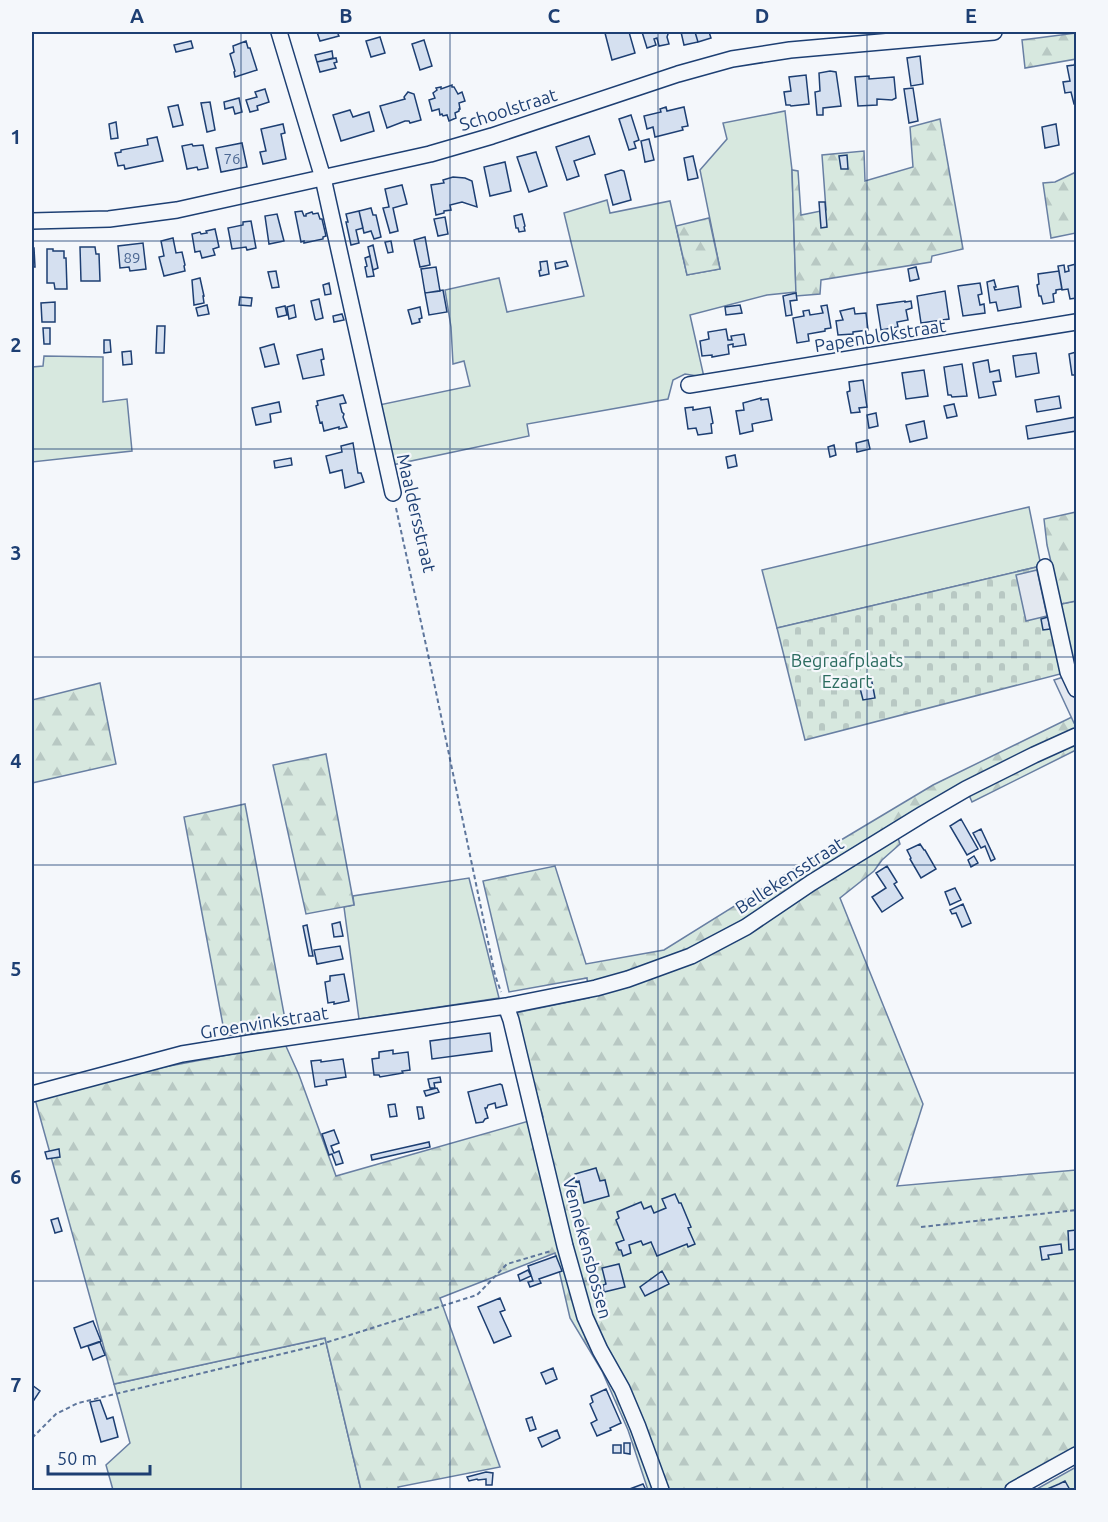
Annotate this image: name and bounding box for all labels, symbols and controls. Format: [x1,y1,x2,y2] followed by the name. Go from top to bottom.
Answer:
[130,4,144,27] text: A
[339,4,353,27] text: B
[548,4,561,27] text: C
[755,4,769,27] text: D
[965,4,977,27] text: E
[457,84,559,134] street label: Schoolstraat
[10,125,22,148] text: 1
[224,150,240,167] house number: 76
[124,249,140,266] house number: 89
[813,315,947,355] street label: Papenblokstraat
[10,333,22,356] text: 2
[394,452,440,574] street label: Maaldersstraat
[10,541,22,564] text: 3
[791,650,903,691] park label: Begraafplaats Ezaart
[10,749,22,772] text: 4
[731,833,847,917] street label: Bellekensstraat
[10,957,22,980] text: 5
[199,1002,329,1042] street label: Groenvinkstraat
[10,1165,22,1188] text: 6
[560,1175,616,1321] street label: Vennekensbossen
[10,1373,22,1396] text: 7
[48,1438,150,1476] scale bar
[57,1448,97,1468] text: 50 m

